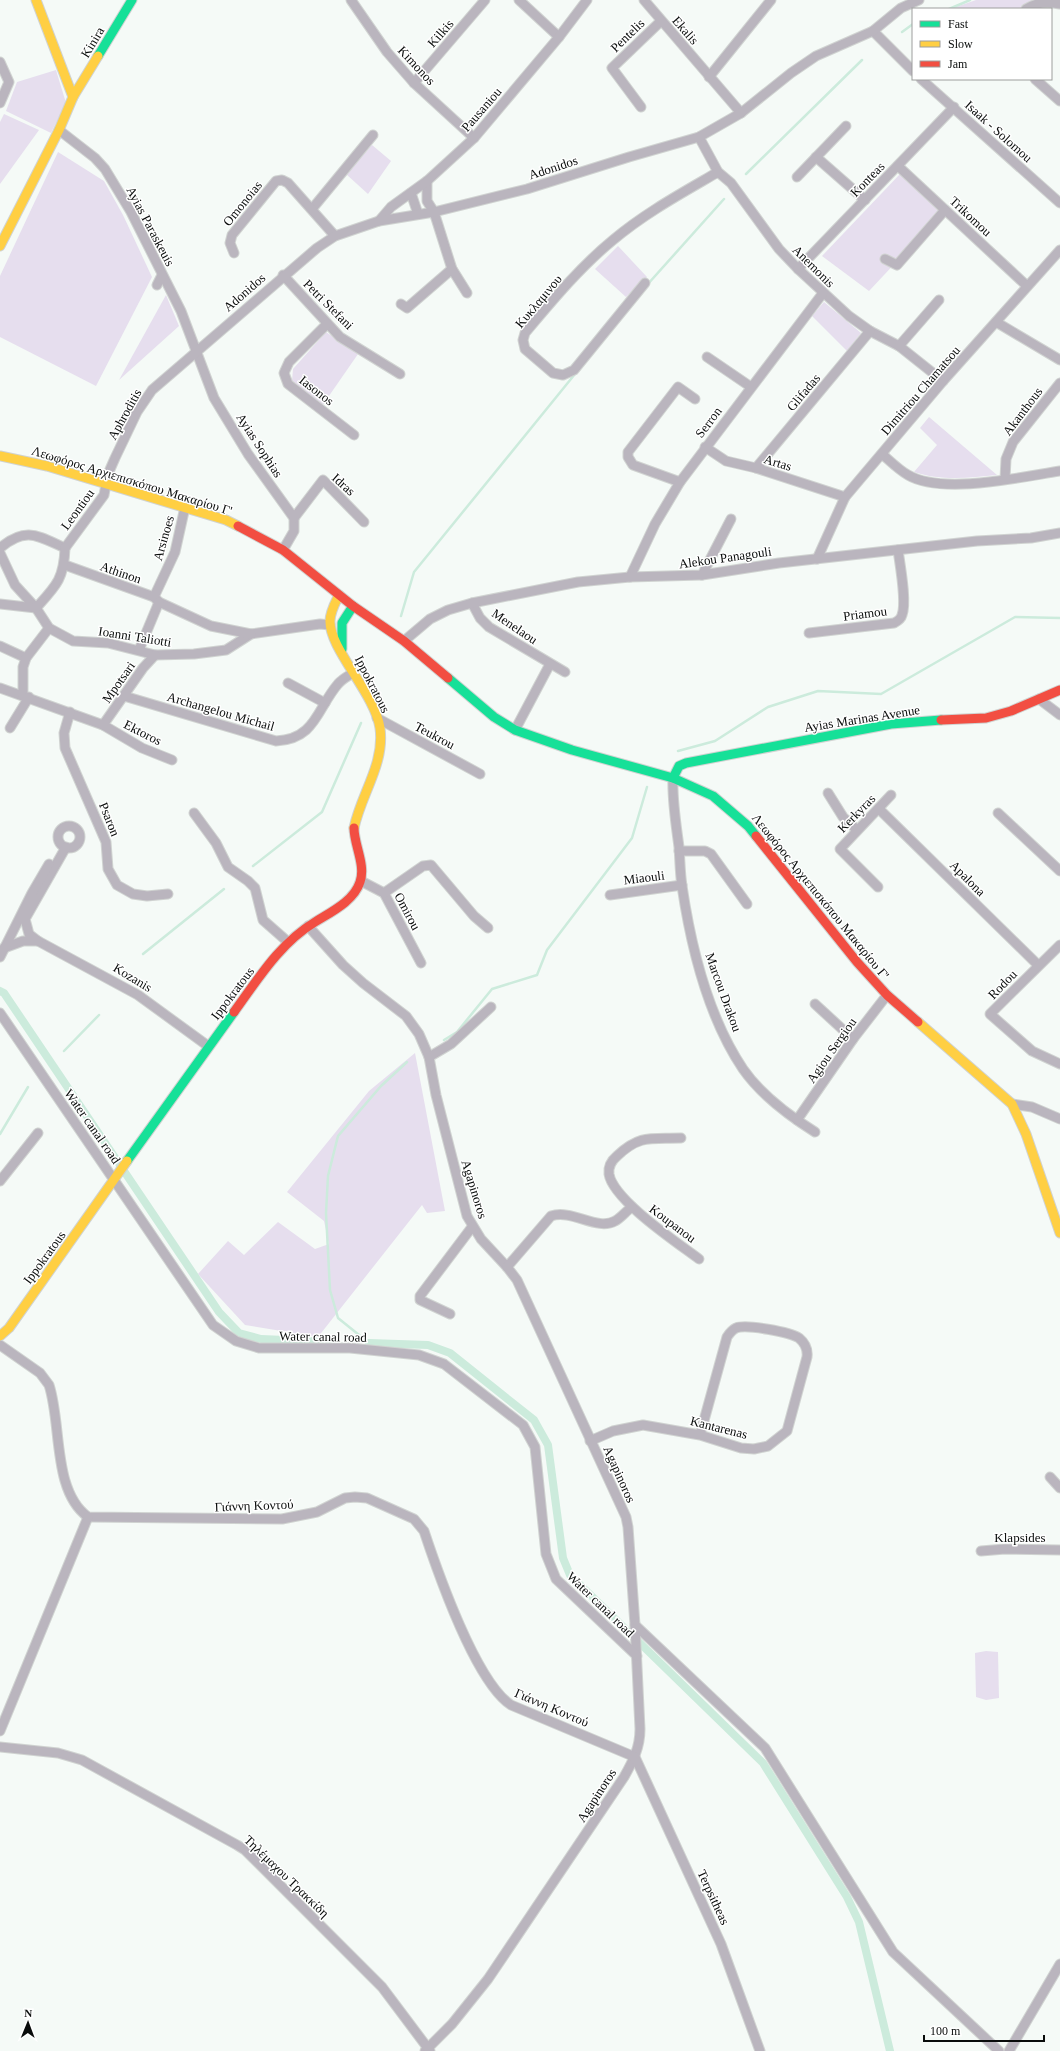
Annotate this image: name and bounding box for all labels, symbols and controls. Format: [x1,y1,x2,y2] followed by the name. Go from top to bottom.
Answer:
[912,8,1052,80] legend
[669,13,702,48] street label: Ekalis
[424,16,456,50] street label: Kilkis
[607,16,647,55] street label: Pentelis
[948,17,969,31] text: Fast
[77,24,108,60] street label: Kinira
[948,37,973,51] text: Slow
[395,43,438,88] street label: Kimonos
[948,57,968,71] text: Jam
[458,84,505,134] street label: Pausaniou
[962,97,1036,166] street label: Isaak - Solomou
[527,153,580,182] street label: Adonidos
[847,159,888,200] street label: Konteas
[220,178,265,229] street label: Omonoias
[123,184,178,269] street label: Ayias Paraskeuis
[947,193,995,240] street label: Trikomou
[789,242,838,291] street label: Anemonis
[220,270,268,315] street label: Adonidos
[512,272,565,331] street label: Κυκλαμινου
[300,276,357,333] street label: Petri Stefani
[878,342,963,438] street label: Dimitriou Chamatsou
[783,371,823,414] street label: Glifadas
[296,372,337,409] street label: Iasonos
[999,384,1045,438] street label: Akanthous
[104,386,144,442] street label: Aphroditis
[692,404,725,441] street label: Serron
[233,410,286,480] street label: Ayias Sophias
[30,443,234,518] street label: Λεωφόρος Αρχιεπισκόπου Μακαρίου Γ'
[762,451,794,474] street label: Artas
[329,470,358,499] street label: Idras
[58,485,98,533] street label: Leontiou
[150,514,177,562] street label: Arsinoes
[678,544,773,571] street label: Alekou Panagouli
[98,558,144,587] street label: Athinon
[842,603,888,624] street label: Priamou
[489,606,541,647] street label: Menelaou
[97,623,173,650] street label: Ioanni Taliotti
[352,653,393,715] street label: Ippokratous
[99,658,138,706] street label: Mpotsari
[166,689,277,734] street label: Archangelou Michail
[803,702,921,735] street label: Ayias Marinas Avenue
[121,717,164,748] street label: Ektoros
[412,719,458,752] street label: Teukrou
[834,791,878,836] street label: Kerkyras
[96,800,123,839] street label: Psaron
[749,810,892,982] street label: Λεωφόρος Αρχιεπισκόπου Μακαρίου Γ'
[947,857,989,899] street label: Apalona
[623,867,666,887] street label: Miaouli
[391,890,424,933] street label: Omirou
[702,951,745,1034] street label: Marcou Drakou
[111,960,155,995] street label: Kozanis
[208,964,257,1023] street label: Ippokratous
[985,966,1020,1002] street label: Rodou
[803,1014,860,1086] street label: Agiou Sergiou
[61,1086,124,1167] street label: Water canal road
[458,1158,491,1220] street label: Agapinoros
[647,1201,699,1246] street label: Koupanou
[20,1228,69,1287] street label: Ippokratous
[279,1328,367,1345] street label: Water canal road
[689,1413,749,1442] street label: Kantarenas
[600,1443,639,1505] street label: Agapinoros
[214,1497,294,1514] street label: Γιάννη Κοντού
[994,1530,1046,1545] street label: Klapsides
[564,1568,638,1641] street label: Water canal road
[512,1685,591,1730] street label: Γιάννη Κοντού
[574,1766,619,1825] street label: Agapinoros
[241,1832,332,1921] street label: Τηλέμαχου Τρακκίδη
[694,1867,733,1927] street label: Terpsitheas
[8,2003,48,2043] north arrow
[24,2007,32,2019] text: N
[924,2017,1044,2043] scale bar
[930,2024,961,2038] text: 100 m

